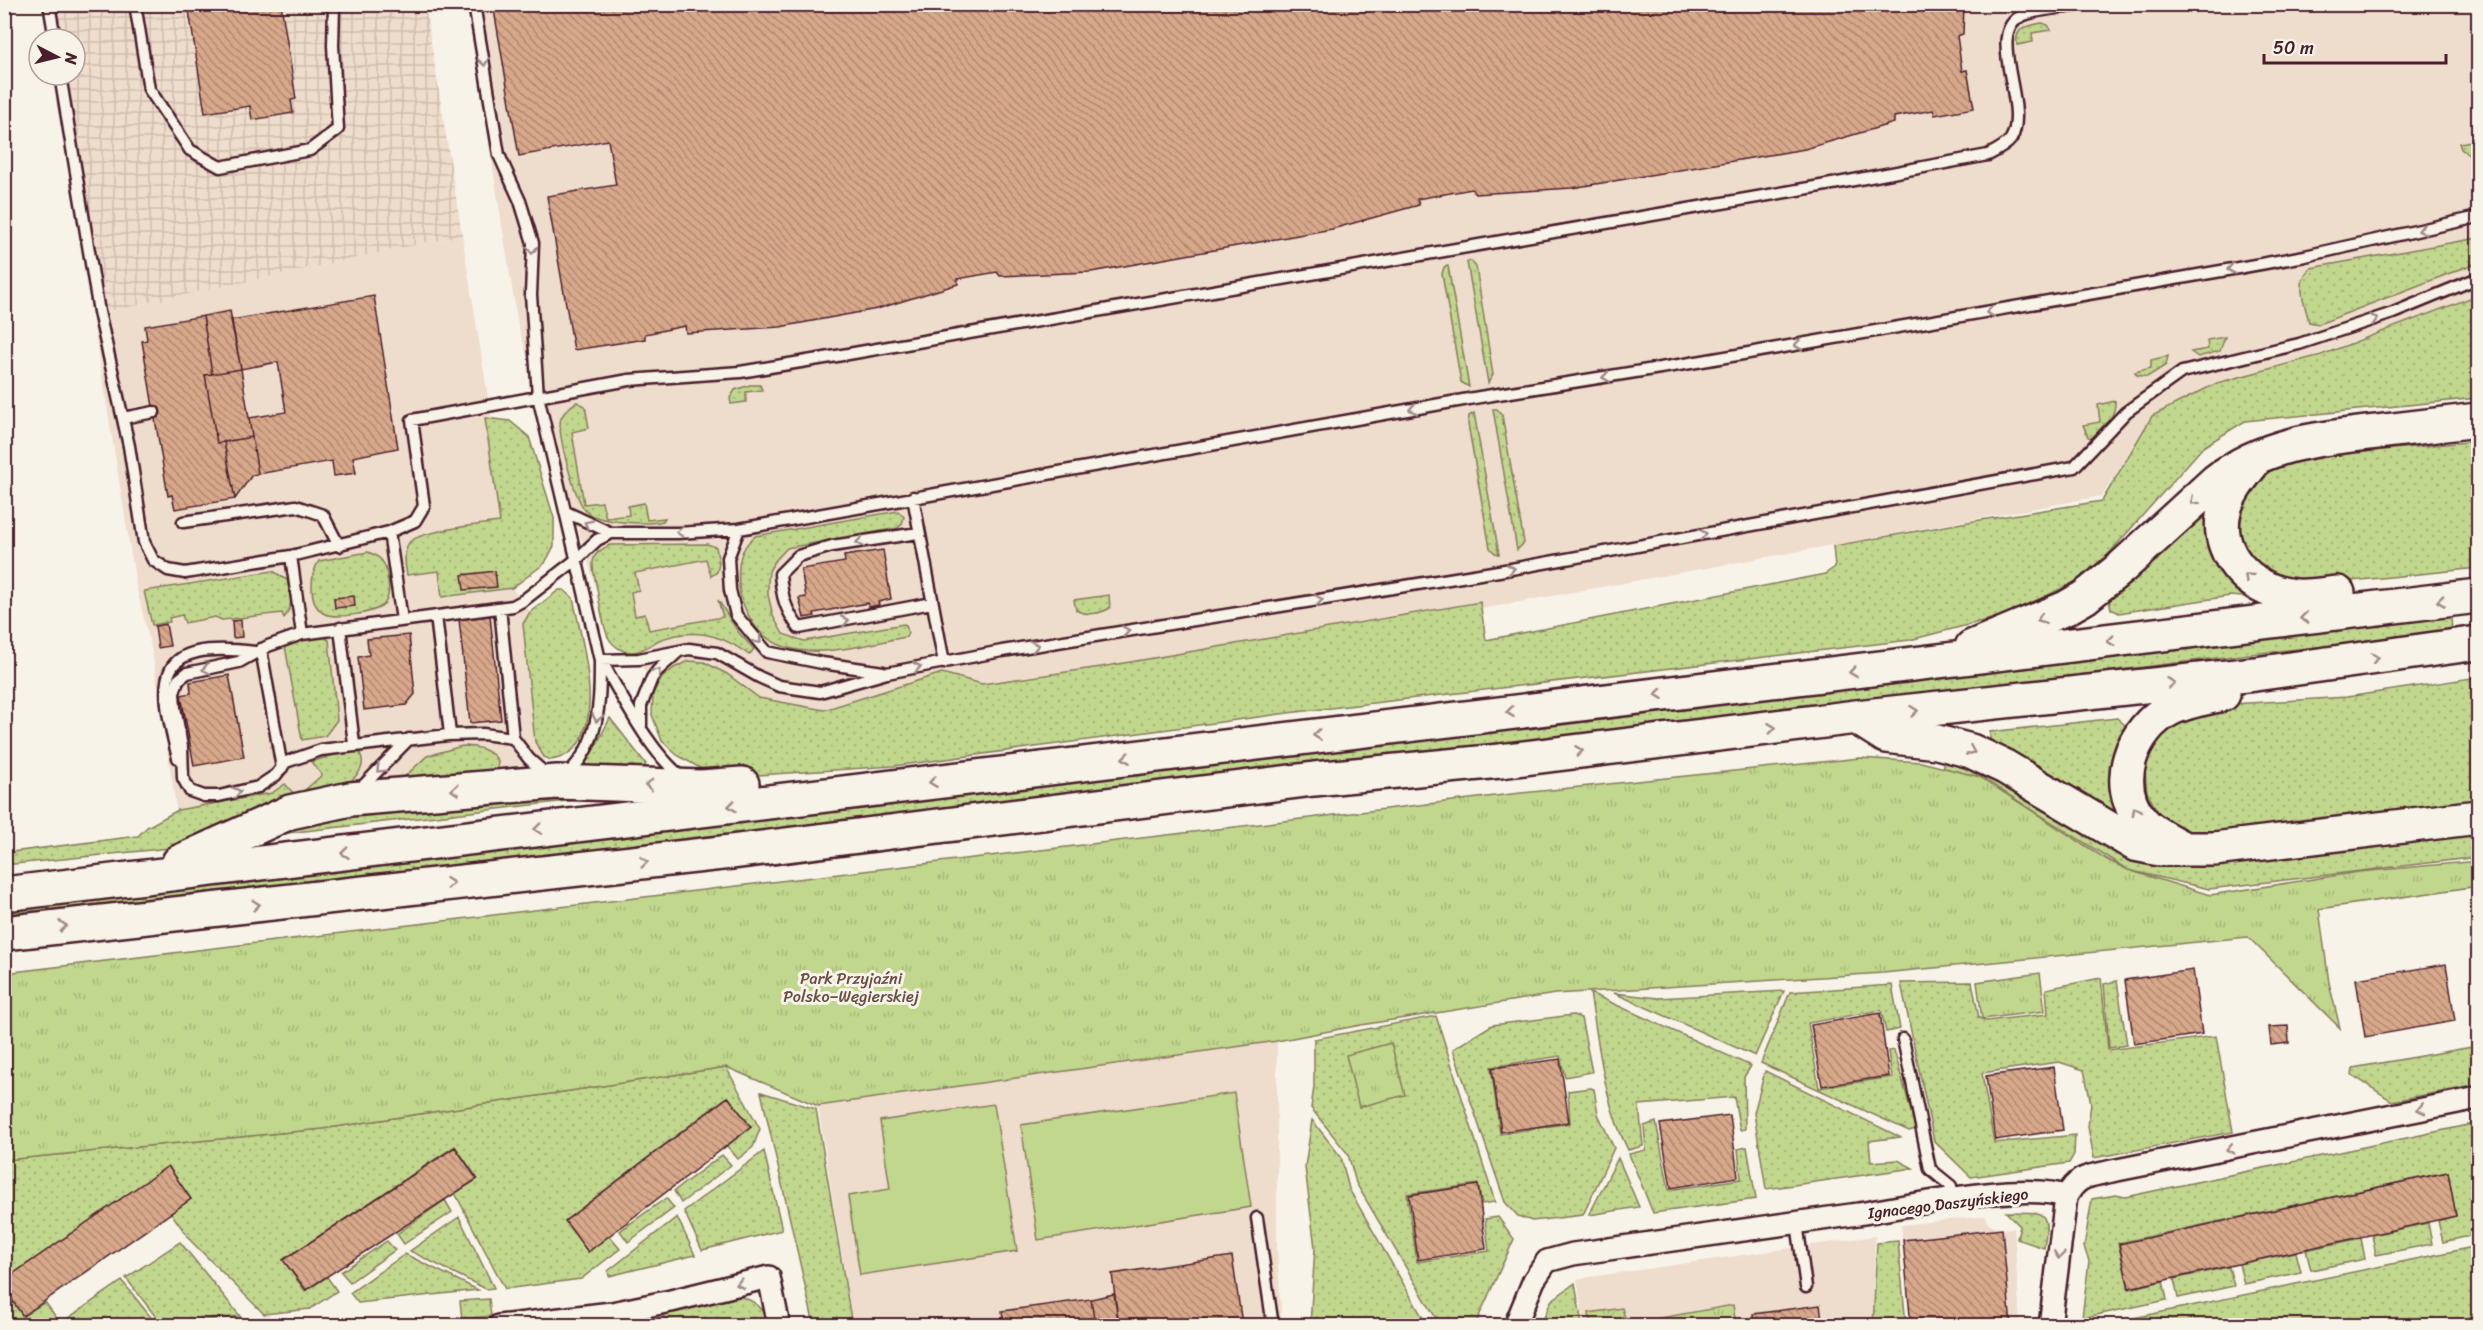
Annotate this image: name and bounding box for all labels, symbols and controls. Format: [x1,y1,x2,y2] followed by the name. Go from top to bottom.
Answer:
[27,27,87,87] north arrow
[2264,27,2446,65] scale bar
[2273,32,2314,64] text: 50 m
[56,51,87,67] text: N
[477,57,490,67] one-way arrow
[2417,223,2427,236] one-way arrow
[526,245,538,254] one-way arrow
[2226,263,2235,275] one-way arrow
[1985,305,1995,317] one-way arrow
[2368,314,2379,326] one-way arrow
[1793,338,1803,350] one-way arrow
[1601,370,1611,383] one-way arrow
[1409,402,1419,415] one-way arrow
[2191,494,2201,505] one-way arrow
[583,519,594,531] one-way arrow
[676,526,685,539] one-way arrow
[1699,528,1708,540] one-way arrow
[855,535,865,547] one-way arrow
[1506,563,1516,576] one-way arrow
[2245,573,2255,584] one-way arrow
[1314,594,1324,606] one-way arrow
[2437,594,2446,607] one-way arrow
[2036,611,2047,624] one-way arrow
[2300,611,2309,623] one-way arrow
[840,615,850,628] one-way arrow
[1121,625,1131,638] one-way arrow
[750,633,761,644] one-way arrow
[2106,635,2115,647] one-way arrow
[1031,640,1040,652] one-way arrow
[2371,652,2380,664] one-way arrow
[201,662,211,675] one-way arrow
[912,662,922,674] one-way arrow
[1848,665,1858,678] one-way arrow
[650,668,661,679] one-way arrow
[2166,677,2176,690] one-way arrow
[1655,688,1664,700] one-way arrow
[1506,705,1515,718] one-way arrow
[1910,705,1919,718] one-way arrow
[591,713,604,723] one-way arrow
[1767,722,1777,734] one-way arrow
[1312,729,1321,741] one-way arrow
[1964,744,1975,756] one-way arrow
[1574,746,1583,758] one-way arrow
[1122,752,1131,764] one-way arrow
[376,761,387,772] one-way arrow
[928,775,937,788] one-way arrow
[645,779,654,792] one-way arrow
[450,783,459,796] one-way arrow
[232,787,242,800] one-way arrow
[727,799,737,812] one-way arrow
[2132,807,2143,817] one-way arrow
[534,823,543,835] one-way arrow
[340,846,349,858] one-way arrow
[639,856,649,869] one-way arrow
[446,877,455,890] one-way arrow
[252,899,261,912] one-way arrow
[58,920,67,933] one-way arrow
[783,964,920,1011] park label: Park Przyjaźni Polsko–Węgierskiej
[2416,1102,2426,1115] one-way arrow
[2225,1142,2235,1155] one-way arrow
[1865,1179,2030,1228] street label: Ignacego Daszyńskiego
[2053,1251,2066,1260] one-way arrow
[735,1277,746,1289] one-way arrow

